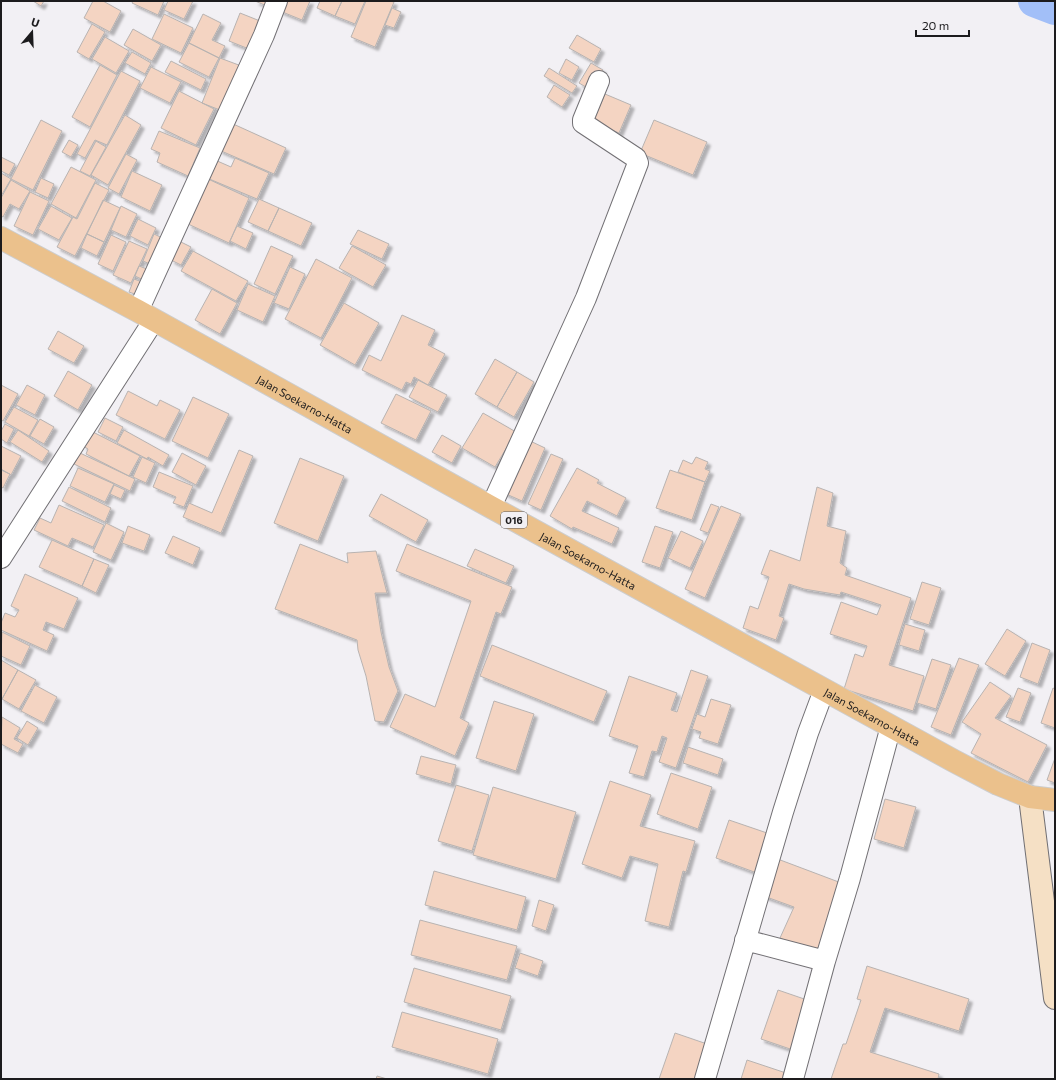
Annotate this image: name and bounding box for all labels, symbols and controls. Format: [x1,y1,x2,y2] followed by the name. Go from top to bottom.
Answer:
[12,12,52,52] north arrow
[916,12,969,38] scale bar
[30,15,41,30] text: U
[922,18,949,32] text: 20 m
[254,372,355,435] street label: Jalan Soekarno-Hatta
[501,512,527,528] road number: 016
[538,529,638,592] street label: Jalan Soekarno-Hatta
[822,685,923,748] street label: Jalan Soekarno-Hatta

